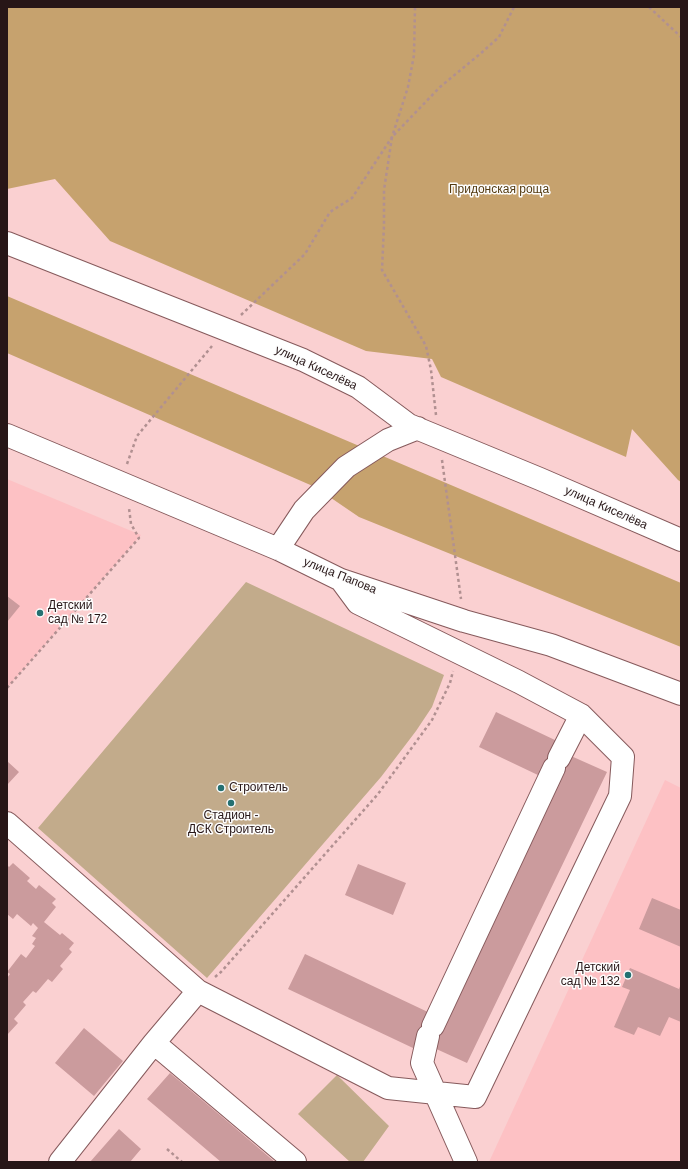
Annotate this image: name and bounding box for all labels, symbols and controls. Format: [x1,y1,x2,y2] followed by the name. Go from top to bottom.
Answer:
[449,183,549,197] park label: Придонская роща
[273,343,359,393] street label: улица Киселёва
[562,483,650,533] street label: улица Киселёва
[301,555,379,597] street label: улица Папова
[48,599,107,627] place label: Детский сад № 172
[35,608,45,618] marker: Детский сад № 172
[229,781,288,795] place label: Строитель
[216,783,226,793] marker: Строитель
[226,798,236,808] marker: Стадион - ДСК Строитель
[188,809,274,837] place label: Стадион - ДСК Строитель
[561,961,620,989] place label: Детский сад № 132
[623,970,633,980] marker: Детский сад № 132

